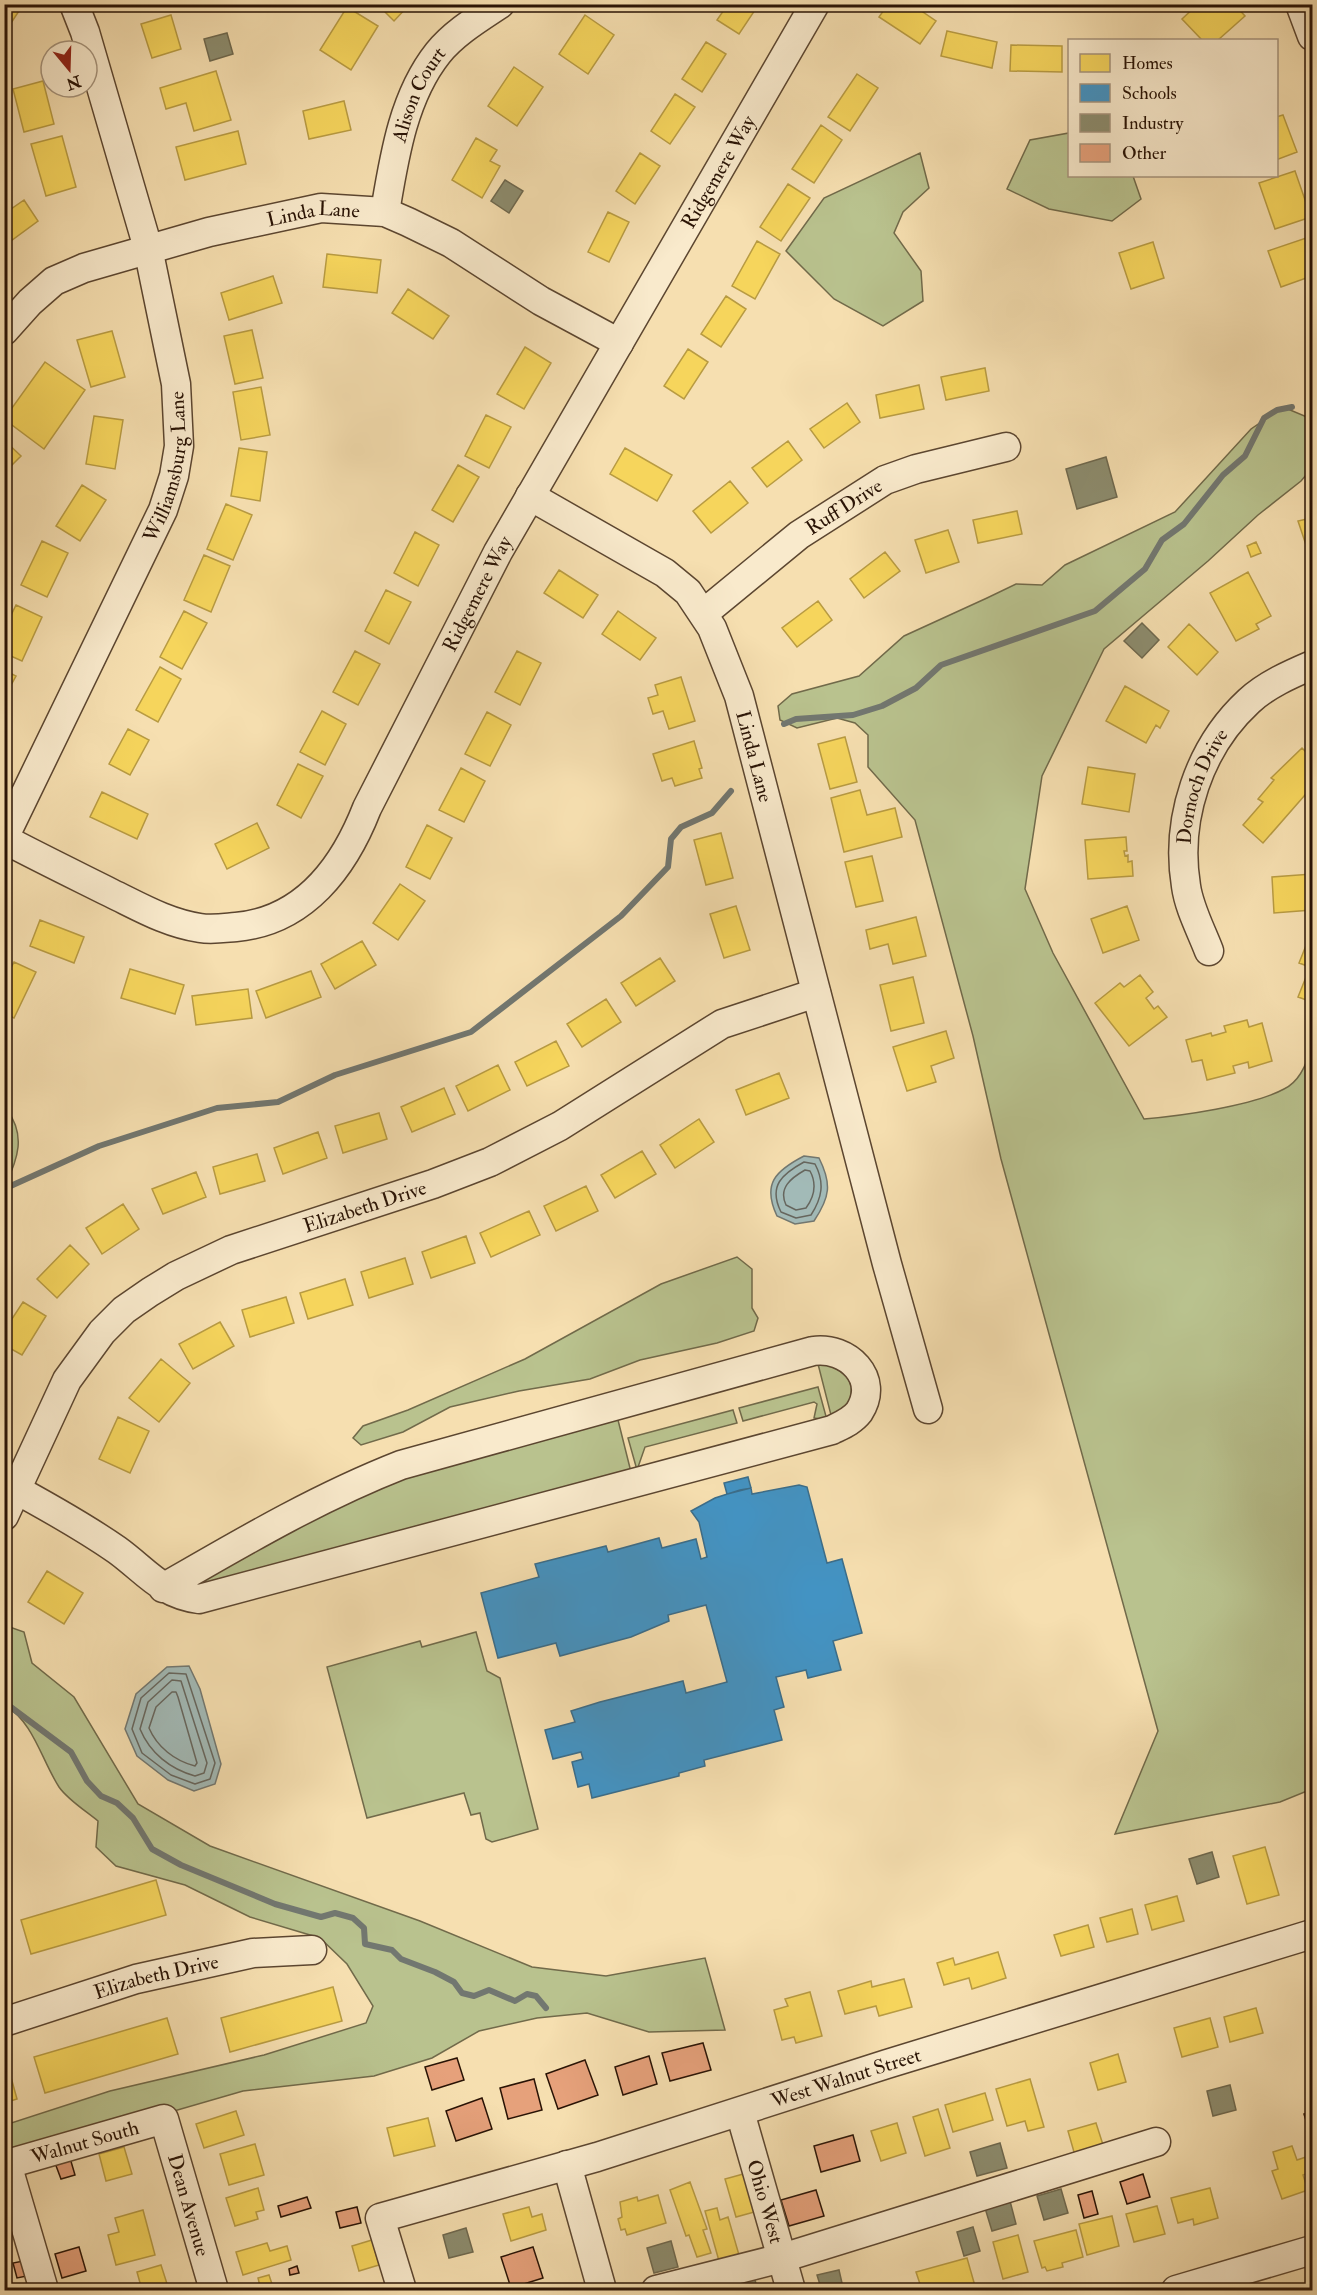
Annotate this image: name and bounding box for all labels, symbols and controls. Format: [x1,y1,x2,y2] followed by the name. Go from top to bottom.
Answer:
[39,39,99,99] north arrow
[1068,39,1278,177] legend
[386,41,451,146] street label: Alison Court
[1122,52,1173,75] text: Homes
[63,70,85,94] text: N
[1122,82,1177,105] text: Schools
[676,110,762,233] street label: Ridgemere Way
[1122,112,1184,135] text: Industry
[1122,142,1166,165] text: Other
[265,196,360,232] street label: Linda Lane
[137,391,192,547] street label: Williamsburg Lane
[801,473,887,541] street label: Ruff Drive
[437,530,518,656] street label: Ridgemere Way
[730,708,778,805] street label: Linda Lane
[1171,724,1234,845] street label: Dornoch Drive
[300,1175,430,1239] street label: Elizabeth Drive
[91,1949,221,2005] street label: Elizabeth Drive
[767,2042,924,2114] street label: West Walnut Street
[27,2115,142,2170] street label: Walnut South
[162,2151,215,2259] street label: Dean Avenue
[741,2157,789,2247] street label: Ohio West

